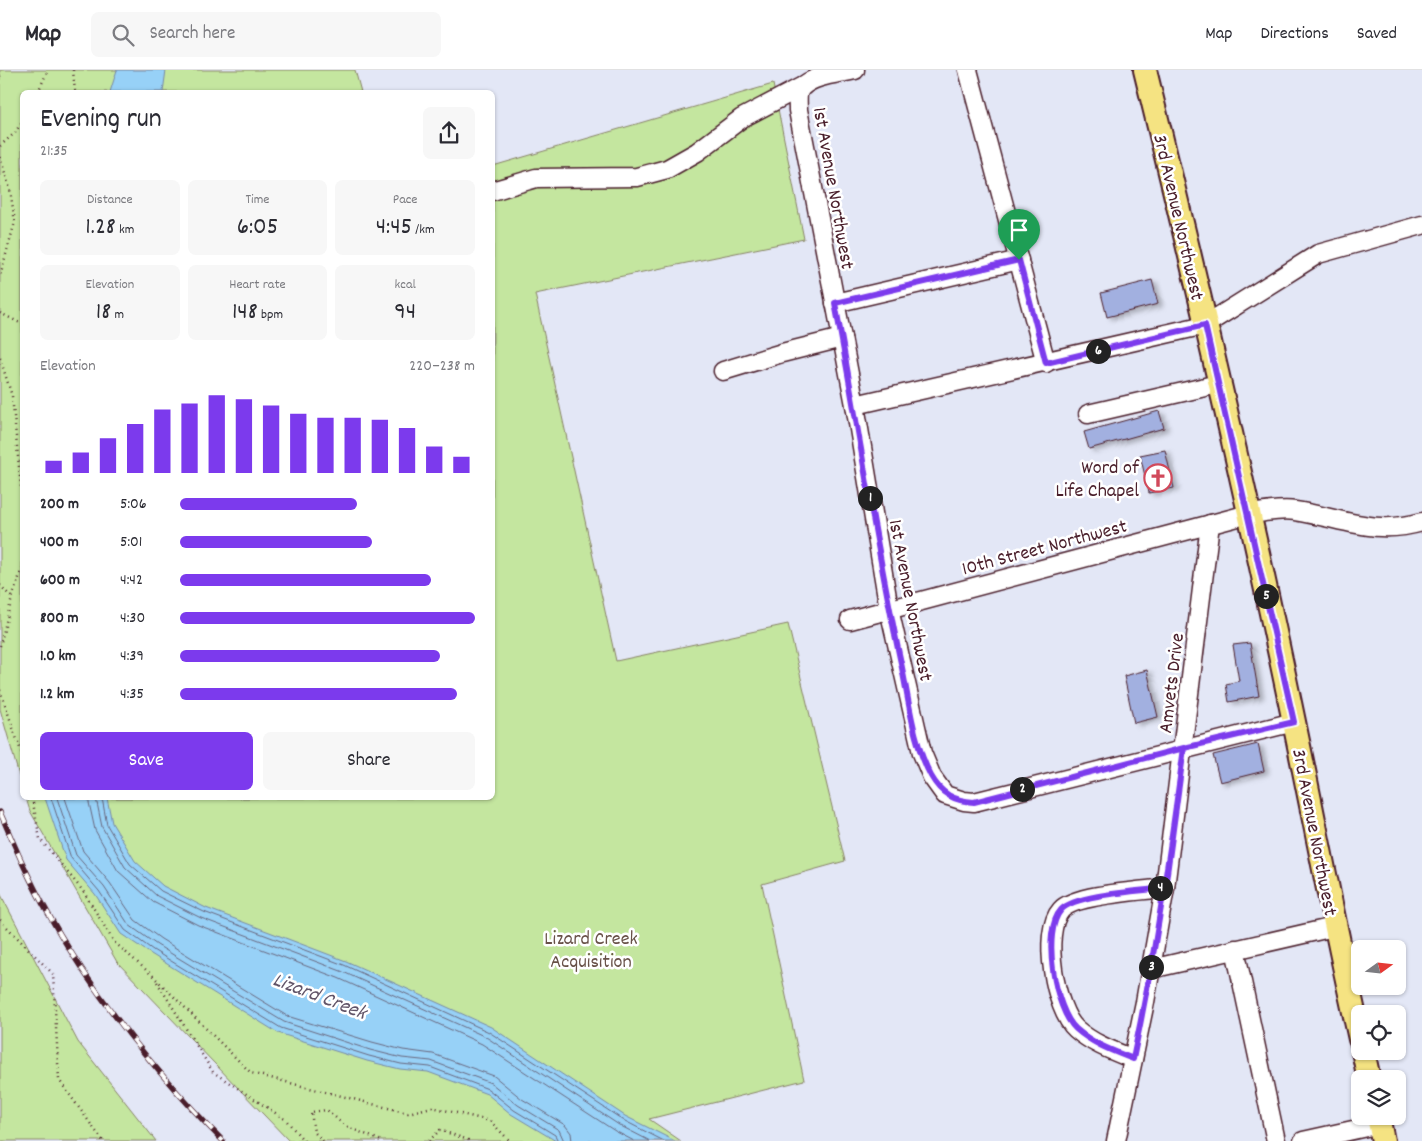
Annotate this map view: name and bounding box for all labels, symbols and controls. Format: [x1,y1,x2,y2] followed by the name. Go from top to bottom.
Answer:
[91,12,441,57] search box
[25,18,61,52] text: Map
[109,21,137,49] icon: search
[149,21,235,48] text: Search here
[1205,22,1232,47] text: Map
[1260,22,1329,47] text: Directions
[1357,22,1397,47] text: Saved
[40,101,162,141] text: Evening run
[804,105,860,272] street label: 1st Avenue Northwest
[423,107,475,159] button: share
[1144,132,1210,304] street label: 3rd Avenue Northwest
[40,140,68,163] text: 21:35
[87,190,133,210] text: Distance
[246,190,269,210] text: Time
[393,190,418,210] text: Pace
[998,209,1040,260] pin
[85,210,116,246] text: 1.28
[237,210,278,246] text: 6:05
[376,210,412,246] text: 4:45
[1005,216,1033,244] icon: arrive
[116,220,134,240] text: km
[412,220,435,240] text: /km
[85,275,134,295] text: Elevation
[229,275,286,295] text: Heart rate
[395,275,416,295] text: kcal
[96,295,111,331] text: 18
[232,295,258,331] text: 148
[394,295,416,331] text: 94
[111,305,124,325] text: m
[258,305,283,325] text: bpm
[1086,338,1110,364] pin: 6
[1095,341,1102,361] text: 6
[40,355,96,378] text: Elevation
[409,355,475,378] text: 220–238 m
[1056,455,1140,506] place label: Word of Life Chapel
[1143,463,1173,493] church icon: Word of Life Chapel
[858,486,882,510] pin: 1
[869,488,872,508] text: 1
[40,493,79,516] text: 200 m
[120,493,147,516] text: 5:06
[959,513,1130,584] street label: 10th Street Northwest
[880,517,938,684] street label: 1st Avenue Northwest
[40,531,79,554] text: 400 m
[120,531,142,554] text: 5:01
[40,569,80,592] text: 600 m
[120,569,143,592] text: 4:42
[1254,584,1278,608] pin: 5
[1263,586,1270,606] text: 5
[40,607,79,630] text: 800 m
[120,607,145,630] text: 4:30
[1153,631,1193,735] street label: Amvets Drive
[40,645,76,668] text: 1.0 km
[120,645,144,668] text: 4:39
[40,683,74,706] text: 1.2 km
[120,683,144,706] text: 4:35
[40,732,253,790] button: Save
[263,732,475,790] button: Share
[1283,747,1343,919] street label: 3rd Avenue Northwest
[1010,776,1034,802] pin: 2
[1019,779,1026,799] text: 2
[1148,876,1172,900] pin: 4
[1158,878,1163,898] text: 4
[544,926,638,977] park label: Lizard Creek Acquisition
[1351,940,1406,995] north arrow
[1351,940,1406,1125] map controls
[1138,954,1164,980] pin: 3
[1148,957,1155,977] text: 3
[268,966,372,1030] water label: Lizard Creek
[1351,1005,1406,1060] button: locate
[1351,1070,1406,1125] button: layers

